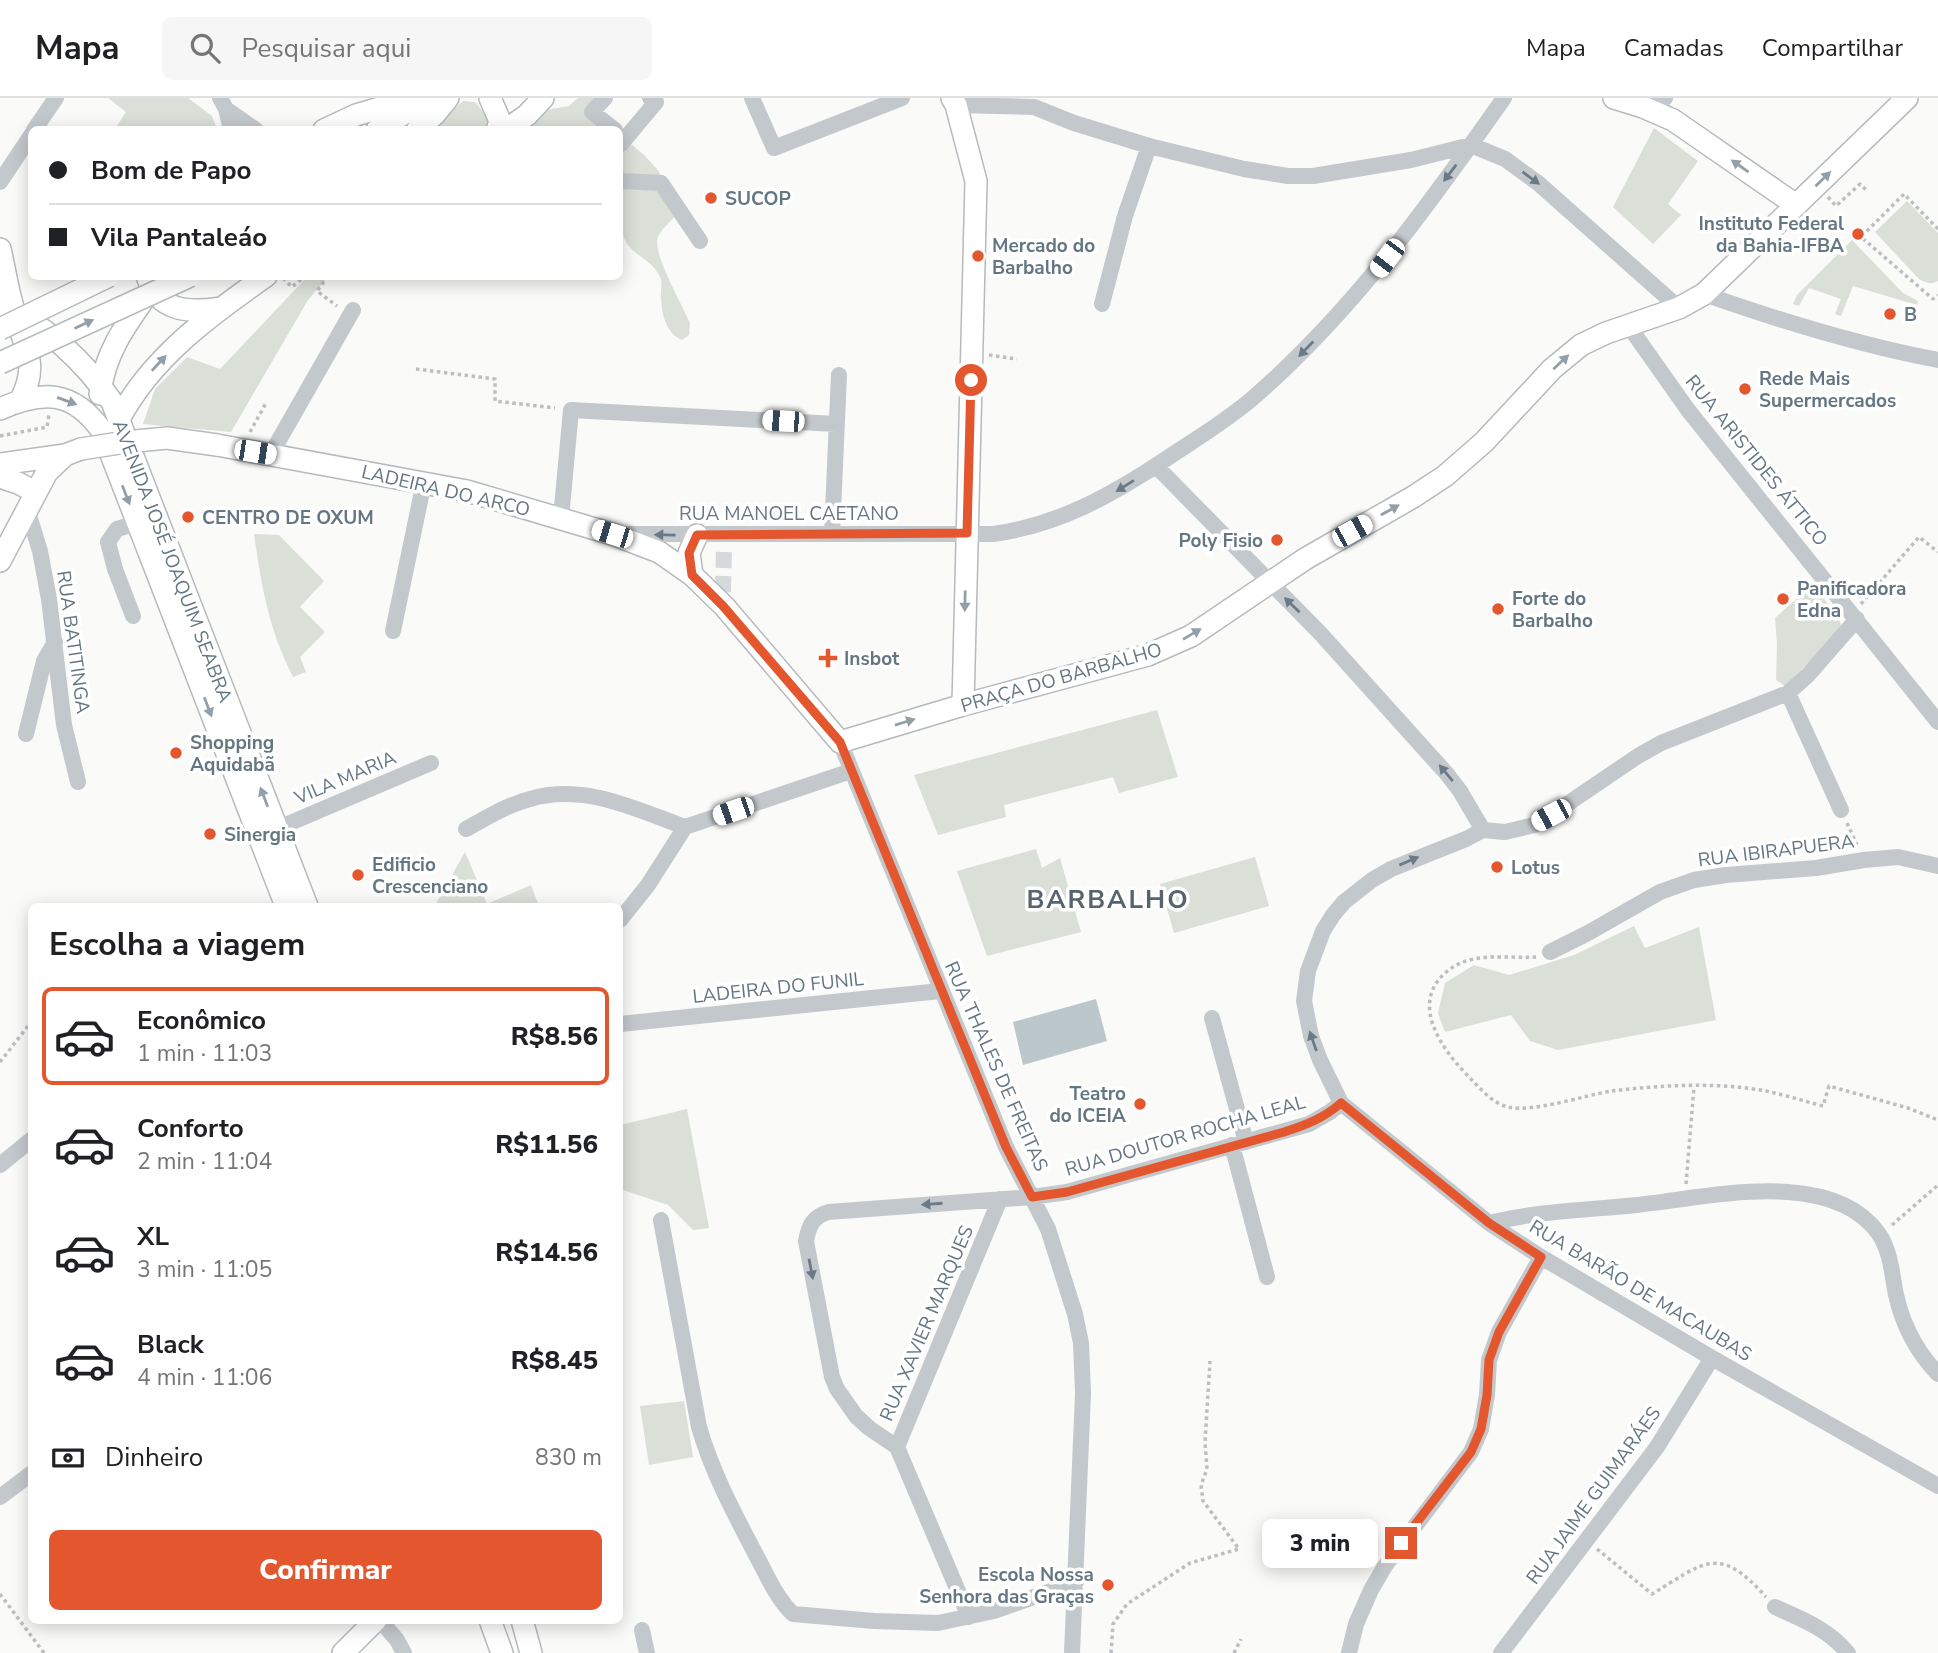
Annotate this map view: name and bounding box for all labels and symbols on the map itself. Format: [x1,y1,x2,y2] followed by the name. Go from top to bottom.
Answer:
[1731,159,1749,173] one-way arrow
[1444,164,1458,182] one-way arrow
[1522,170,1540,184] one-way arrow
[1814,172,1831,188] one-way arrow
[725,186,791,212] place label: SUCOP
[703,190,719,206] marker: SUCOP
[1699,211,1845,259] place label: Instituto Federal da Bahia-IFBA
[1850,226,1866,242] marker: Instituto Federal da Bahia-IFBA
[992,233,1095,281] place label: Mercado do Barbalho
[1366,235,1409,281] car
[970,248,986,264] marker: Mercado do Barbalho
[1904,302,1917,328] place label: B
[1882,306,1898,322] marker: B
[74,318,94,330] one-way arrow
[1297,340,1314,357] one-way arrow
[1552,353,1569,370] one-way arrow
[150,355,167,372] one-way arrow
[955,364,987,396] route start
[1759,366,1896,414] place label: Rede Mais Supermercados
[1679,370,1833,552] street label: RUA ARISTIDES ÁTTICO
[1737,381,1753,397] marker: Rede Mais Supermercados
[57,396,78,407] one-way arrow
[762,409,805,433] car
[106,416,238,707] street label: AVENIDA JOSÉ JOAQUIM SEABRA
[233,438,278,466] car
[359,459,533,523] street label: LADEIRA DO ARCO
[1115,479,1134,492] one-way arrow
[121,484,132,505] one-way arrow
[679,501,899,527] street label: RUA MANOEL CAETANO
[1380,504,1400,516] one-way arrow
[202,505,374,531] place label: CENTRO DE OXUM
[180,509,196,525] marker: CENTRO DE OXUM
[1329,512,1376,550] car
[589,518,636,550] car
[1179,528,1263,554] place label: Poly Fisio
[654,529,676,540] one-way arrow
[1269,532,1285,548] marker: Poly Fisio
[50,569,96,716] street label: RUA BATITINGA
[1797,576,1906,624] place label: Panificadora Edna
[1512,586,1593,634] place label: Forte do Barbalho
[959,590,971,612] one-way arrow
[1775,591,1791,607] marker: Panificadora Edna
[1284,598,1301,614] one-way arrow
[1490,601,1506,617] marker: Forte do Barbalho
[1183,628,1202,641] one-way arrow
[958,637,1165,719] street label: PRAÇA DO BARBALHO
[844,646,900,672] place label: Insbot
[818,648,838,668] marker: Insbot
[203,696,214,717] one-way arrow
[895,717,916,727] one-way arrow
[190,730,275,778] place label: Shopping Aquidabã
[168,745,184,761] marker: Shopping Aquidabã
[290,745,400,811] street label: VILA MARIA
[1438,764,1453,782] one-way arrow
[258,787,269,808] one-way arrow
[710,794,757,828] car
[1528,796,1575,834] car
[224,822,296,848] place label: Sinergia
[202,826,218,842] marker: Sinergia
[1696,828,1856,873] street label: RUA IBIRAPUERA
[372,852,488,900] place label: Edificio Crescenciano
[1511,855,1560,881] place label: Lotus
[1398,856,1419,867] one-way arrow
[1489,859,1505,875] marker: Lotus
[350,867,366,883] marker: Edificio Crescenciano
[1026,882,1190,917] district label: BARBALHO
[938,957,1054,1175] street label: RUA THALES DE FREITAS
[691,966,866,1010] street label: LADEIRA DO FUNIL
[1307,1030,1318,1051] one-way arrow
[1049,1081,1127,1129] place label: Teatro do ICEIA
[1062,1089,1309,1183] street label: RUA DOUTOR ROCHA LEAL
[1132,1096,1148,1112] marker: Teatro do ICEIA
[921,1199,943,1210] one-way arrow
[1524,1214,1757,1368] street label: RUA BARÃO DE MACAUBAS
[874,1222,980,1425] street label: RUA XAVIER MARQUES
[806,1258,817,1280] one-way arrow
[1520,1401,1667,1590] street label: RUA JAIME GUIMARÁES
[1261,1518,1376,1568] callout: 3 min
[1385,1527,1417,1559] route end
[919,1562,1094,1610] place label: Escola Nossa Senhora das Graças
[1100,1577,1116,1593] marker: Escola Nossa Senhora das Graças

